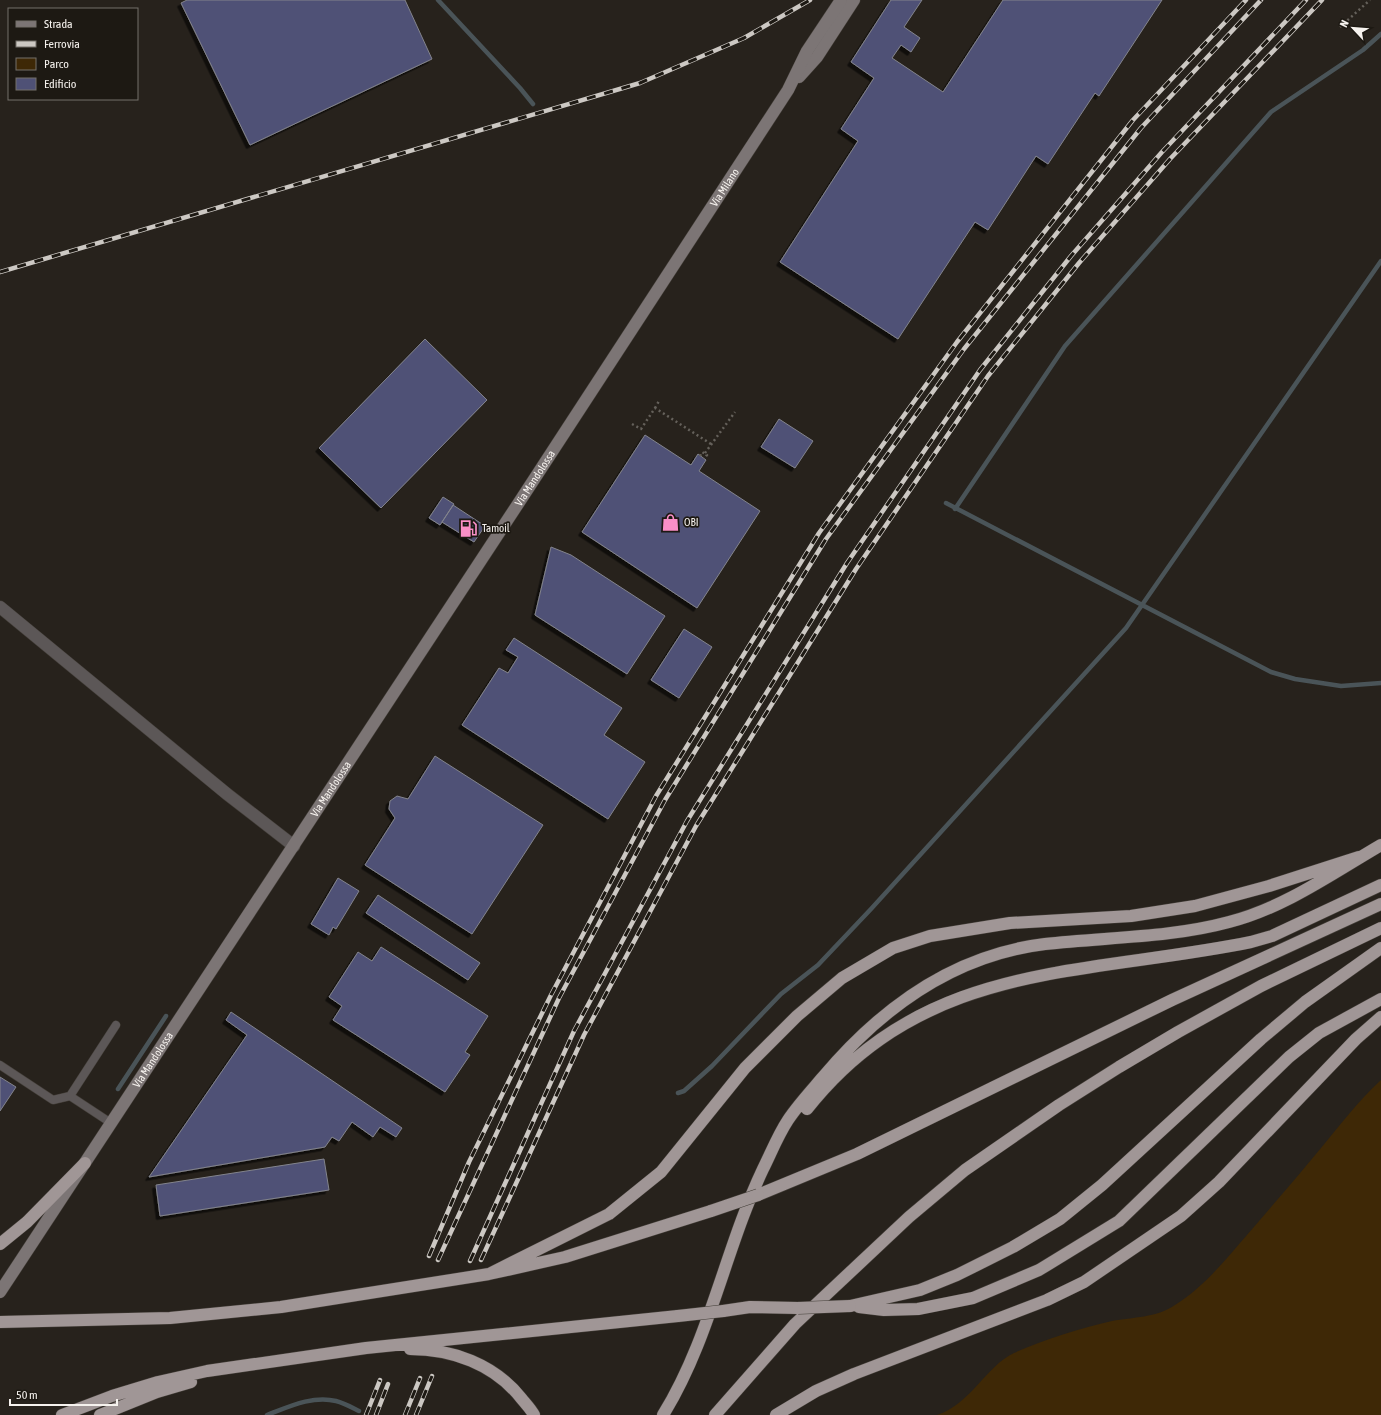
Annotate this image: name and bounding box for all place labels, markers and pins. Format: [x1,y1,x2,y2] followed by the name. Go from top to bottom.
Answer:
[661,512,681,532] shop icon: OBI
[684,516,698,528] place label: OBI
[459,518,479,538] fuel station icon: Tamoil
[482,522,510,534] place label: Tamoil

